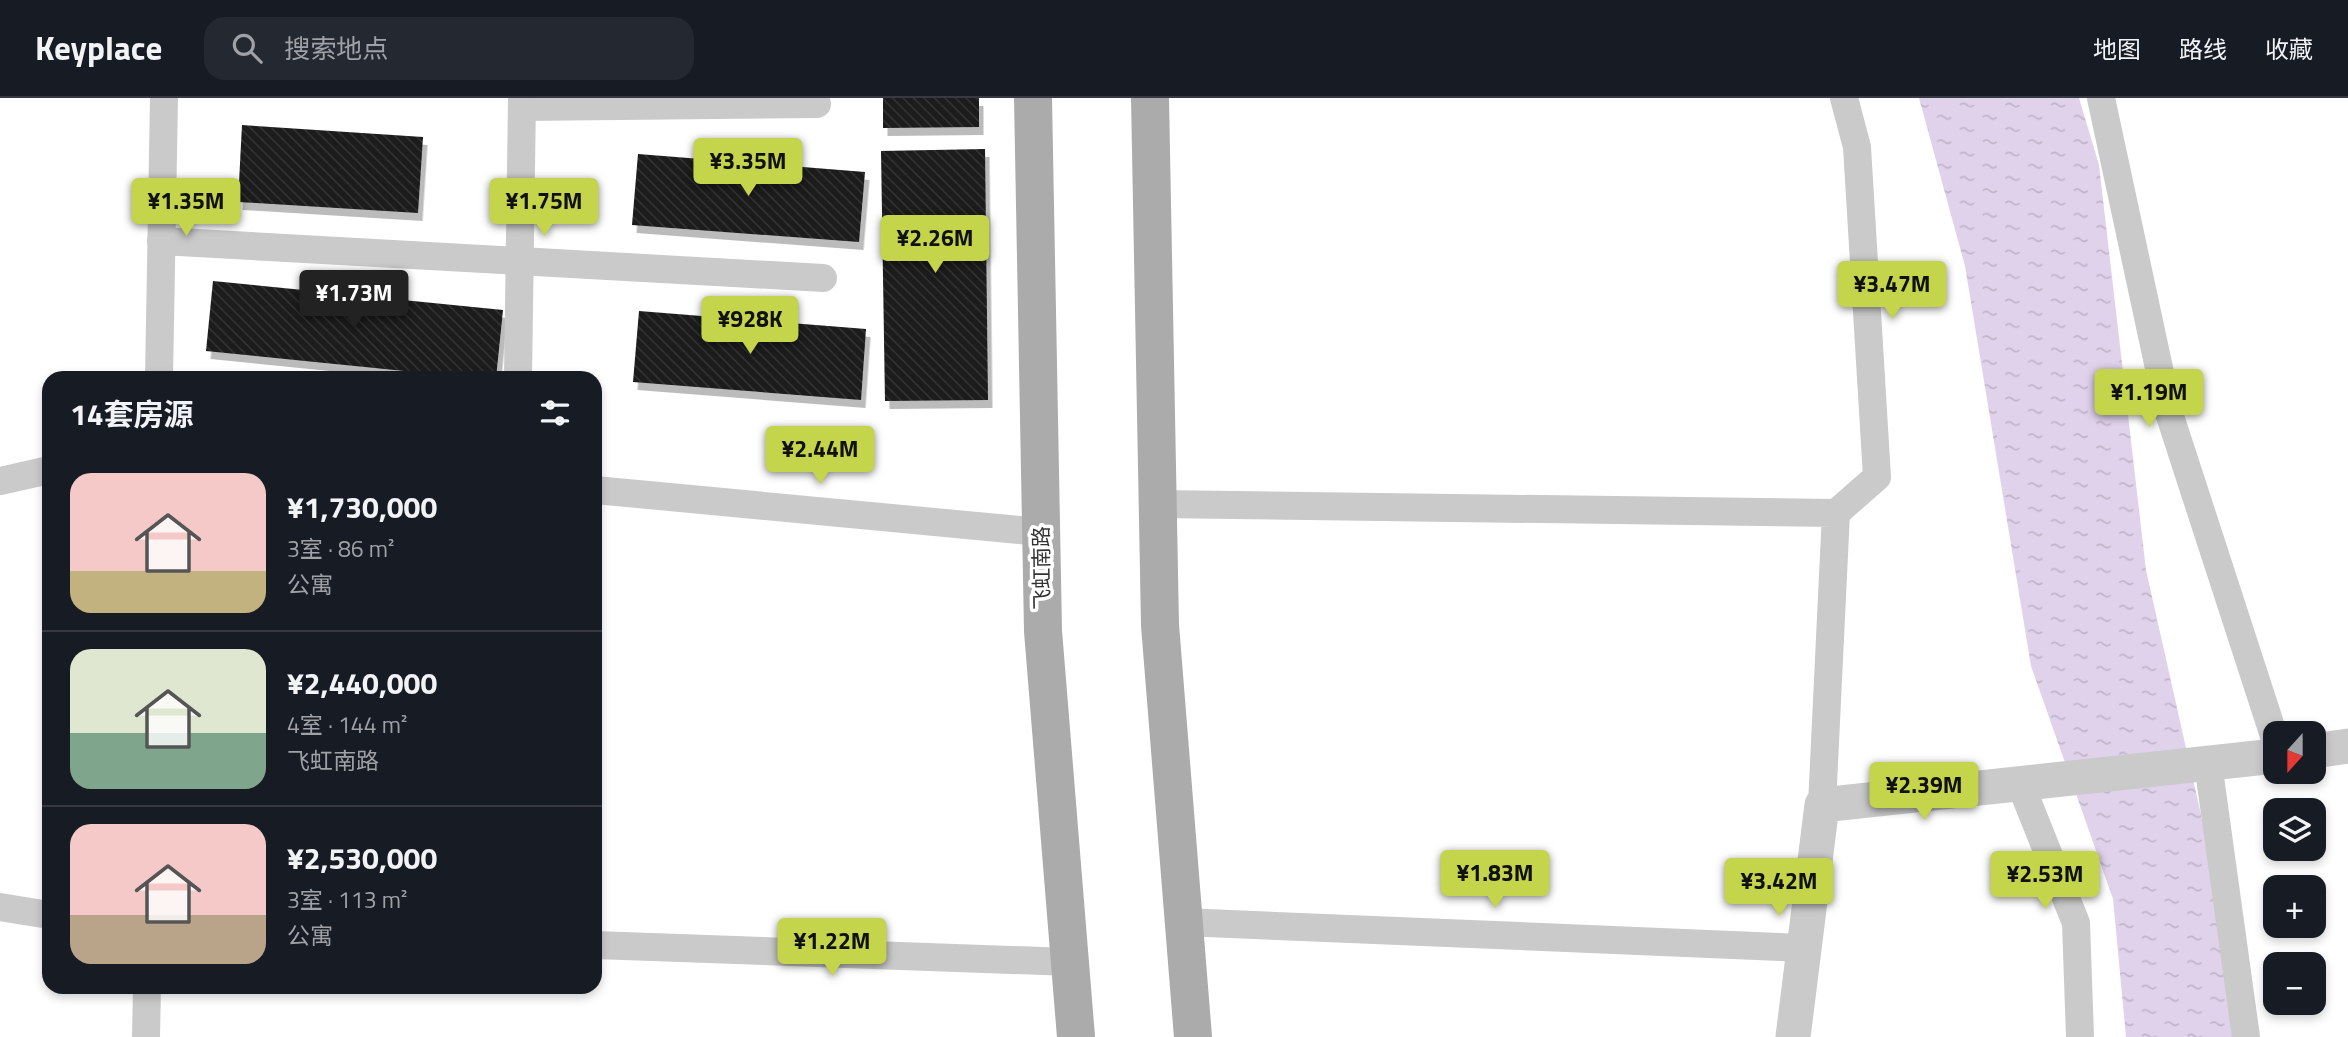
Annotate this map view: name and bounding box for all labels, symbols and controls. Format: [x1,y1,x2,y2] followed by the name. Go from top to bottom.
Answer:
[204,17,694,80] search box
[35,23,162,73] text: Keyplace
[228,29,266,67] icon: search
[284,29,388,68] text: 搜索地点
[2093,31,2141,67] text: 地图
[2179,31,2227,67] text: 路线
[2265,31,2313,67] text: 收藏
[691,139,805,198] pin: ¥3.35M
[709,143,787,178] text: ¥3.35M
[129,178,243,238] pin: ¥1.35M
[487,178,601,238] pin: ¥1.75M
[147,183,225,218] text: ¥1.35M
[505,183,583,218] text: ¥1.75M
[878,216,992,275] pin: ¥2.26M
[896,220,974,255] text: ¥2.26M
[1835,262,1949,321] pin: ¥3.47M
[1853,266,1931,301] text: ¥3.47M
[297,271,411,330] pin: ¥1.73M
[315,275,393,310] text: ¥1.73M
[701,296,799,356] pin: ¥928K
[717,301,783,336] text: ¥928K
[2092,370,2206,429] pin: ¥1.19M
[2110,374,2188,409] text: ¥1.19M
[70,391,194,437] text: 14套房源
[536,394,574,432] icon: filters
[763,426,877,486] pin: ¥2.44M
[781,431,859,466] text: ¥2.44M
[287,484,437,530] text: ¥1,730,000
[126,501,210,585] icon: home
[1024,526,1058,610] street label: 飞虹南路
[287,531,394,566] text: 3室 · 86 m²
[287,567,333,602] text: 公寓
[287,660,437,706] text: ¥2,440,000
[126,677,210,761] icon: home
[287,707,407,742] text: 4室 · 144 m²
[2263,721,2326,784] north arrow
[2263,721,2326,1015] map controls
[287,743,379,778] text: 飞虹南路
[1867,762,1981,822] pin: ¥2.39M
[1885,767,1963,802] text: ¥2.39M
[2263,798,2326,861] button: layers
[287,835,437,881] text: ¥2,530,000
[1438,850,1552,910] pin: ¥1.83M
[126,852,210,936] icon: home
[1988,852,2102,911] pin: ¥2.53M
[1456,855,1534,890] text: ¥1.83M
[2006,856,2084,891] text: ¥2.53M
[1722,858,1836,918] pin: ¥3.42M
[1740,863,1818,898] text: ¥3.42M
[2263,875,2326,938] button: +
[287,882,407,917] text: 3室 · 113 m²
[287,918,333,953] text: 公寓
[775,918,889,978] pin: ¥1.22M
[793,923,871,958] text: ¥1.22M
[2263,952,2326,1015] button: −

